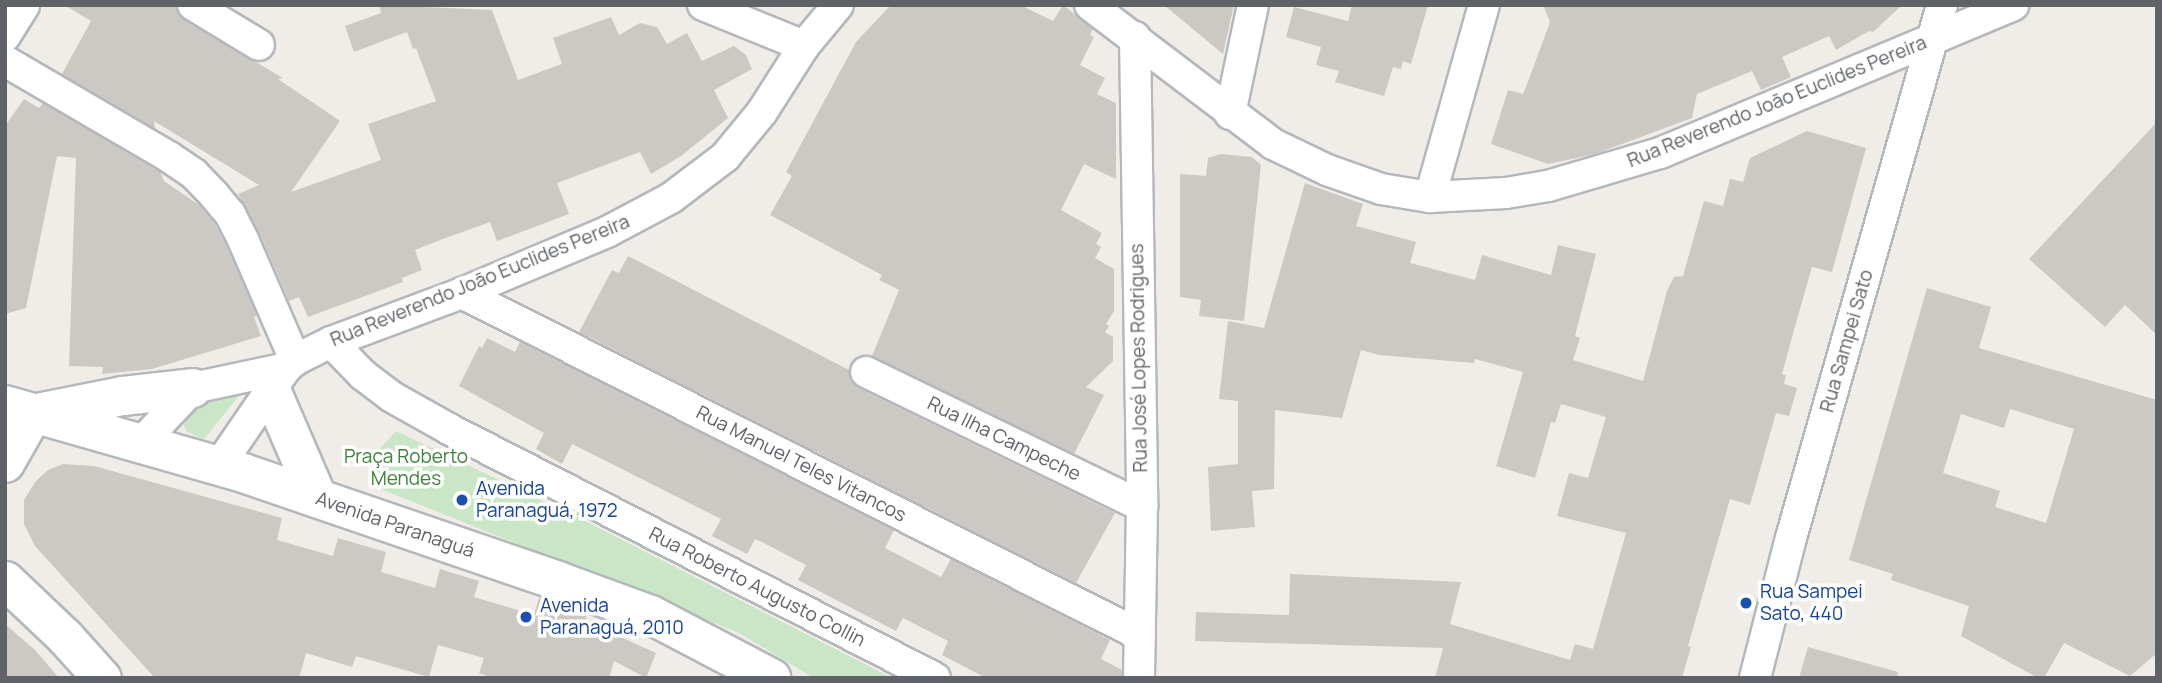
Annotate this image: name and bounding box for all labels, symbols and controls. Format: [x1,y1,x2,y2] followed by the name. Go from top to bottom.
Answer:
[1624,31,1930,173] street label: Rua Reverendo João Euclides Pereira
[327,210,633,352] street label: Rua Reverendo João Euclides Pereira
[1126,243,1152,473] street label: Rua José Lopes Rodrigues
[1816,267,1878,415] street label: Rua Sampei Sato
[924,392,1084,486] street label: Rua Ilha Campeche
[692,401,910,527] street label: Rua Manuel Teles Vitancos
[344,446,468,490] park label: Praça Roberto Mendes
[476,478,618,522] place label: Avenida Paranaguá, 1972
[313,487,477,563] street label: Avenida Paranaguá
[454,492,470,508] marker: Avenida Paranaguá, 1972
[645,522,869,652] street label: Rua Roberto Augusto Collin
[1760,581,1863,625] place label: Rua Sampei Sato, 440
[540,595,684,639] place label: Avenida Paranaguá, 2010
[1738,595,1754,611] marker: Rua Sampei Sato, 440
[518,609,534,625] marker: Avenida Paranaguá, 2010

